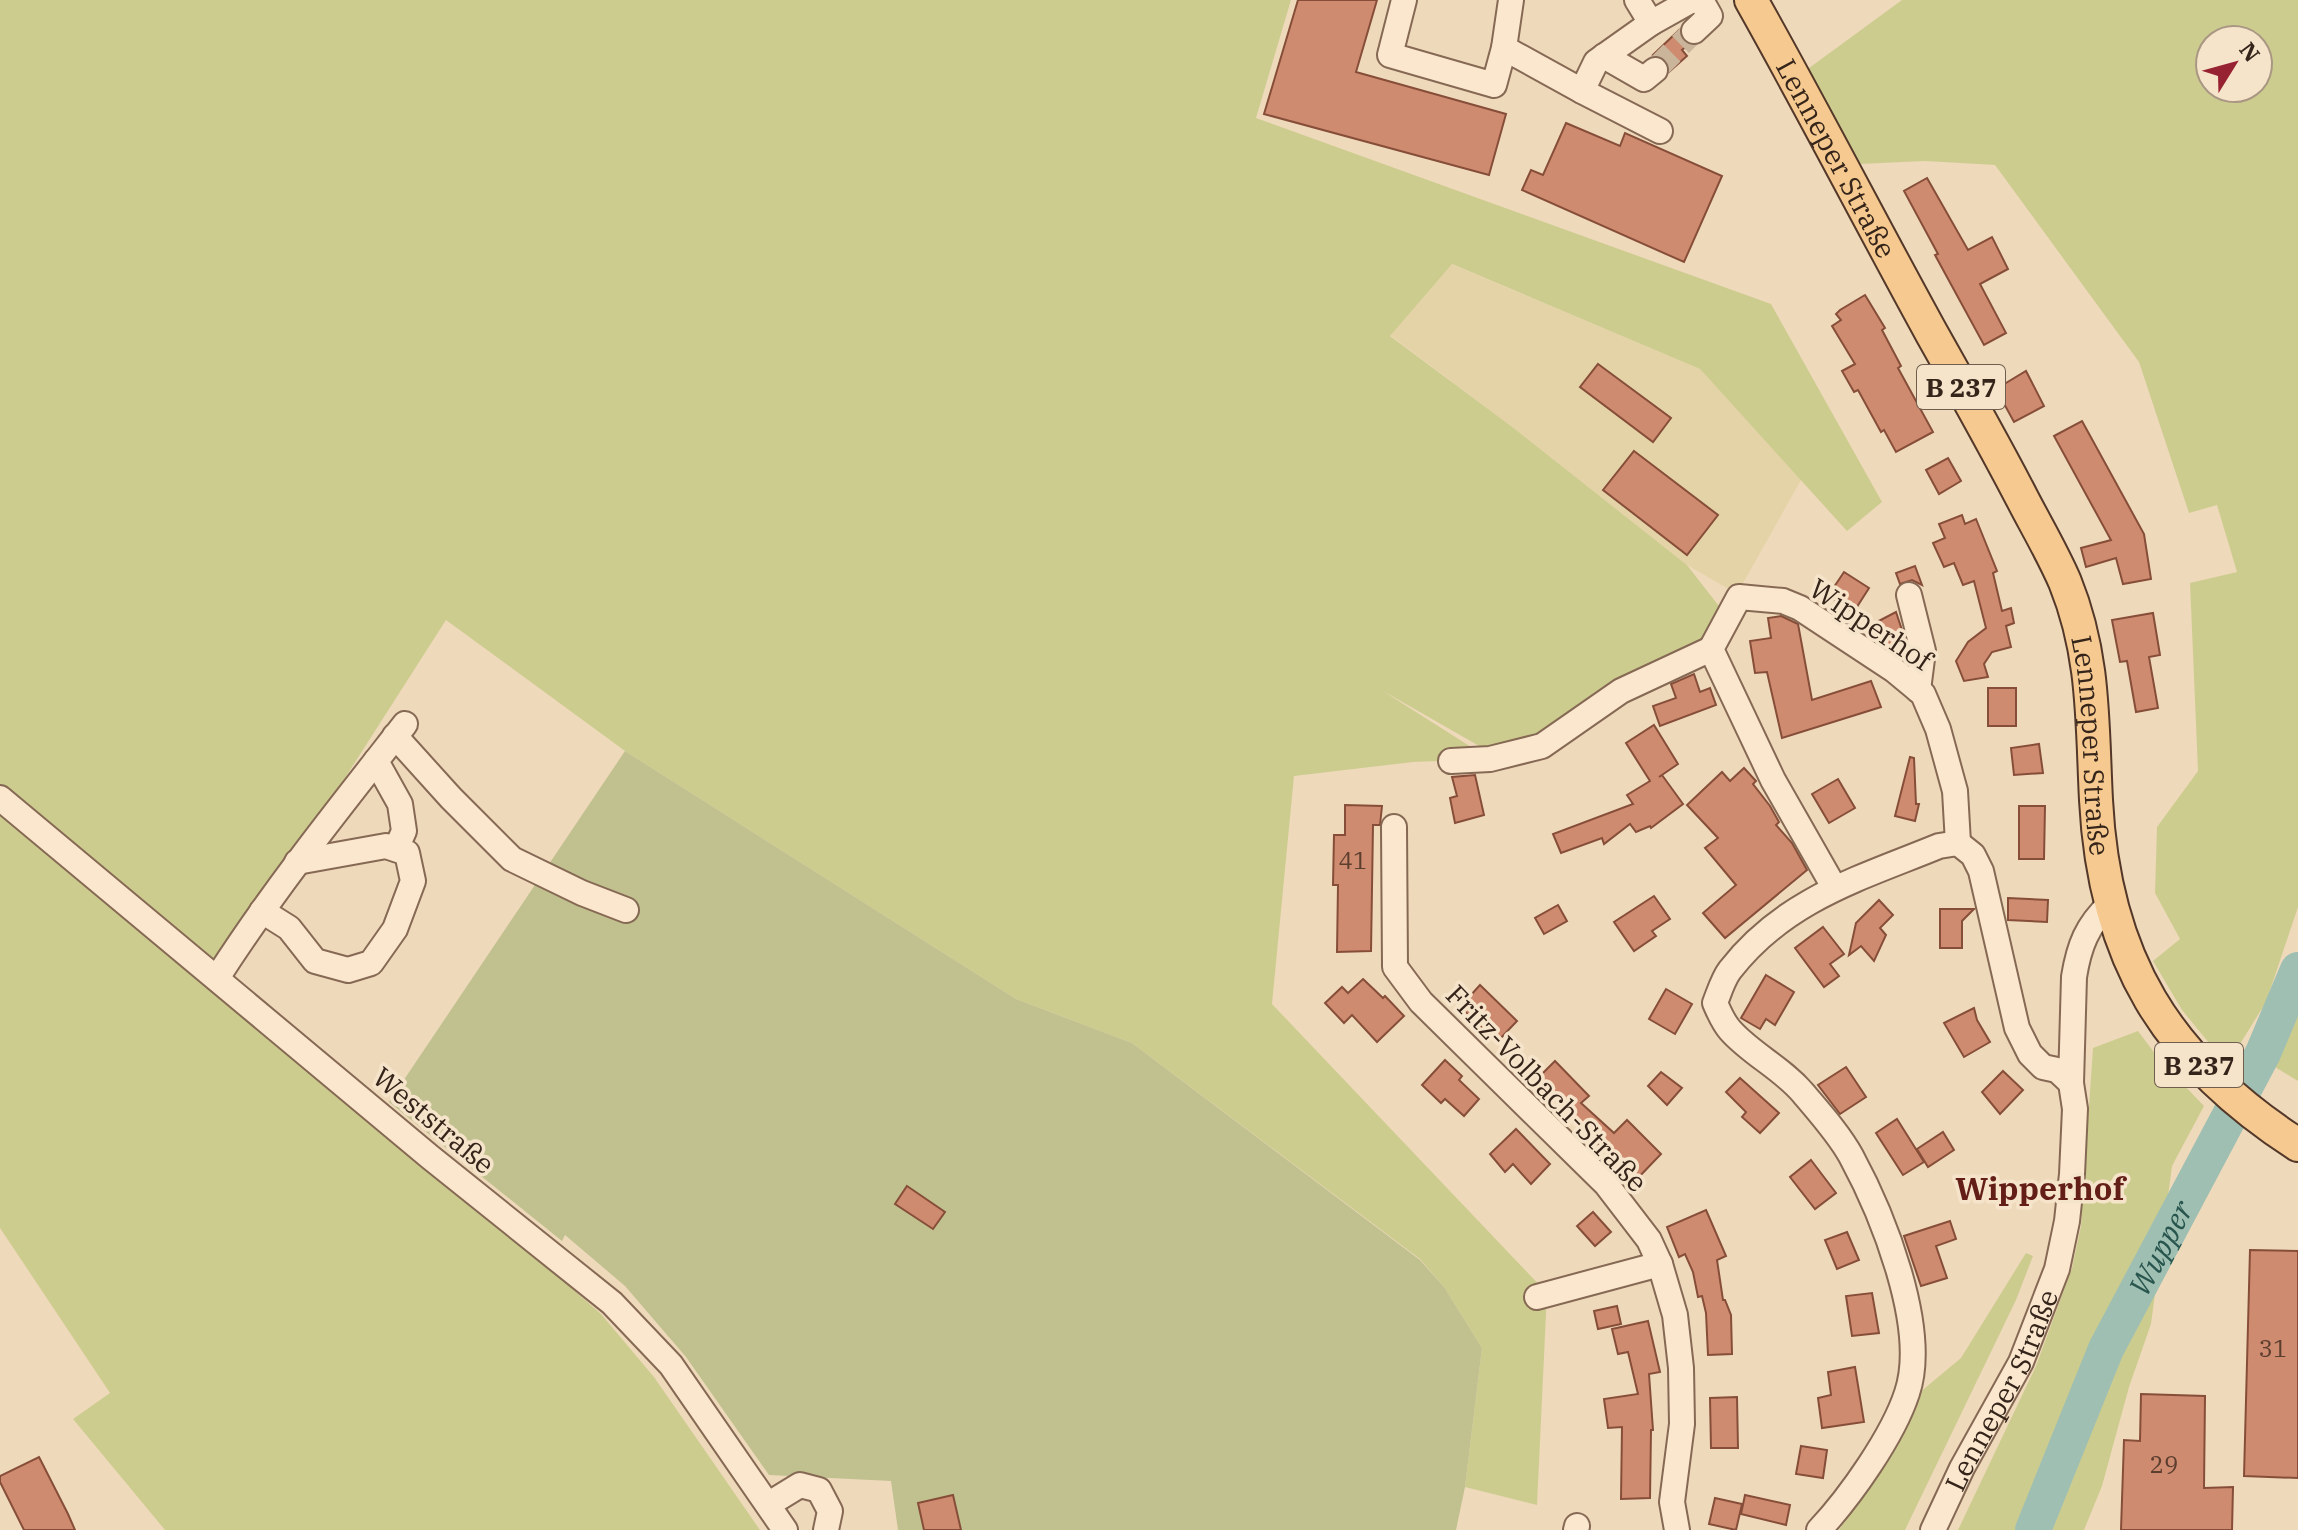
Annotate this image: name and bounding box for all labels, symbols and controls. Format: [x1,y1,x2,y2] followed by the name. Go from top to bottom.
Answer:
[2194,24,2274,104] north arrow
[2234,36,2267,67] text: N
[1769,52,1906,264] street label: Lenneper Straße
[1917,365,2005,409] road number: B 237
[1803,569,1941,680] street label: Wipperhof
[2064,632,2120,858] street label: Lenneper Straße
[1339,844,1367,876] house number: 41
[1438,976,1656,1200] street label: Fritz-Volbach-Straße
[2155,1043,2243,1087] road number: B 237
[365,1058,503,1182] street label: Weststraße
[1955,1167,2127,1209] district label: Wipperhof
[2119,1193,2201,1302] water label: Wupper
[1936,1284,2066,1497] street label: Lenneper Straße
[2259,1332,2287,1364] house number: 31
[2150,1448,2178,1480] house number: 29

